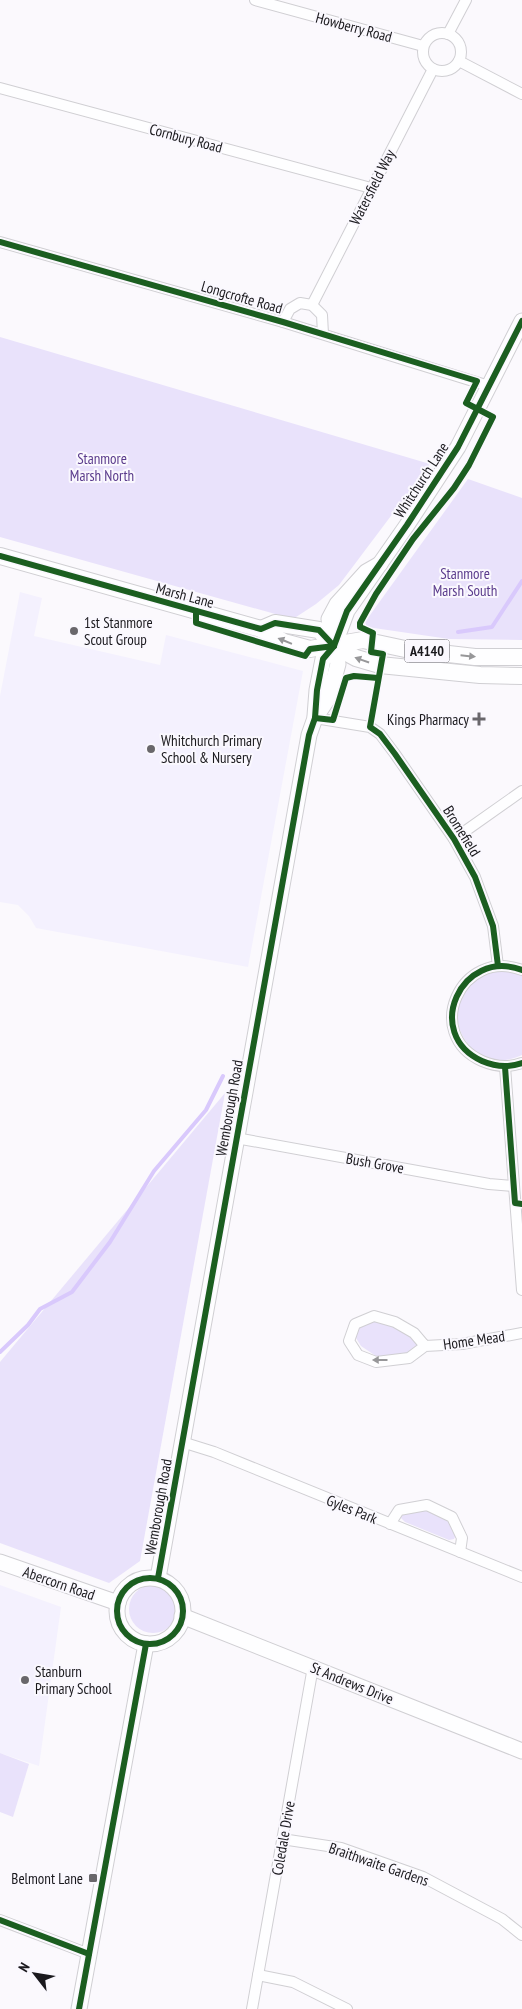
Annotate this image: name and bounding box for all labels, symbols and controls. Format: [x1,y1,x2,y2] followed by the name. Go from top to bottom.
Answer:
[314,8,394,46] street label: Howberry Road
[147,119,225,157] street label: Cornbury Road
[345,146,399,228] street label: Watersfield Way
[199,276,285,318] street label: Longcrofte Road
[389,439,453,521] street label: Whitchurch Lane
[70,449,134,485] park label: Stanmore Marsh North
[433,564,497,600] park label: Stanmore Marsh South
[154,578,216,612] street label: Marsh Lane
[84,613,153,649] place label: 1st Stanmore Scout Group
[68,625,80,637] marker: 1st Stanmore Scout Group
[277,637,292,645] one-way arrow
[404,640,450,662] road number: A4140
[460,652,476,660] one-way arrow
[355,655,370,663] one-way arrow
[387,710,469,729] place label: Kings Pharmacy
[473,713,485,725] marker: Kings Pharmacy
[161,731,262,767] place label: Whitchurch Primary School & Nursery
[145,743,157,755] marker: Whitchurch Primary School & Nursery
[439,802,485,860] street label: Bromefield
[211,1058,247,1158] street label: Wemborough Road
[345,1149,405,1177] street label: Bush Grove
[442,1326,506,1354] street label: Home Mead
[372,1356,388,1364] one-way arrow
[140,1457,176,1557] street label: Wemborough Road
[324,1490,380,1528] street label: Gyles Park
[20,1562,98,1604] street label: Abercorn Road
[308,1658,396,1708] street label: St Andrews Drive
[35,1662,112,1698] place label: Stanburn Primary School
[19,1674,31,1686] marker: Stanburn Primary School
[267,1799,299,1877] street label: Coledale Drive
[327,1838,431,1890] street label: Braithwaite Gardens
[11,1869,83,1888] place label: Belmont Lane
[87,1872,99,1884] marker: Belmont Lane
[10,1949,60,1999] north arrow
[14,1959,34,1975] text: N

